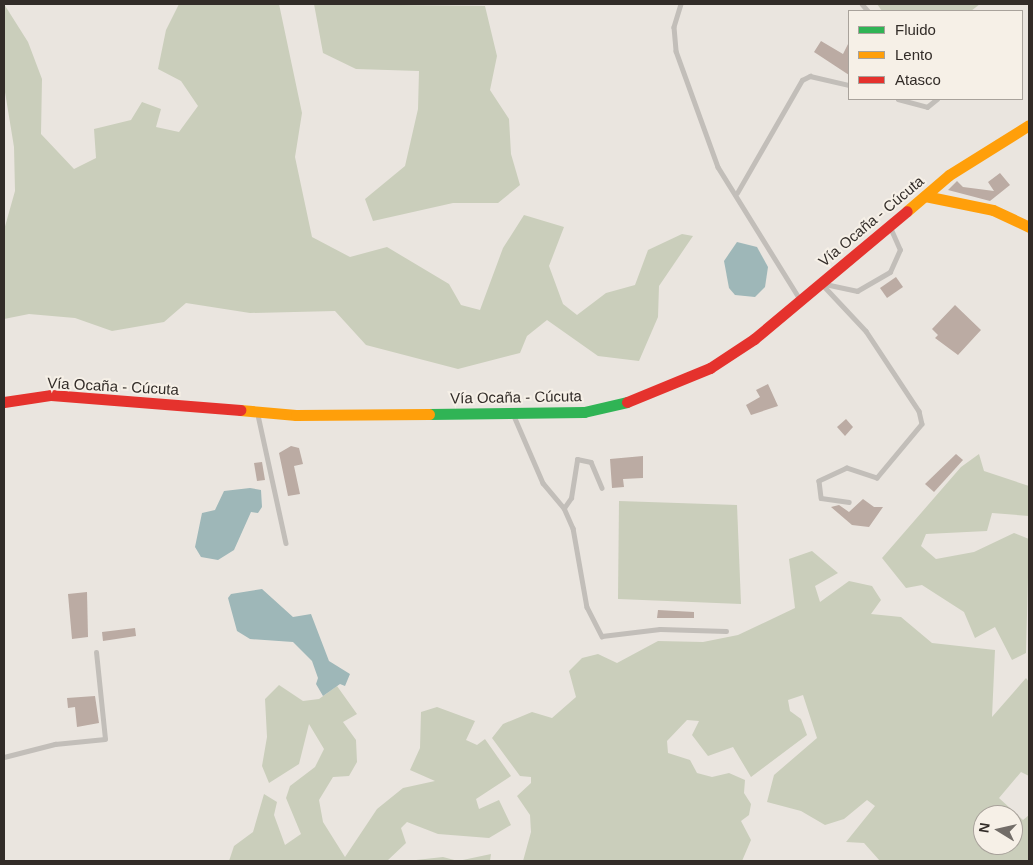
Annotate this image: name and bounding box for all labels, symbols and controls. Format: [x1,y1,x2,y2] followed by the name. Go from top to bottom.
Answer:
[848,10,1023,100] legend
[895,21,936,38] text: Fluido
[895,46,933,63] text: Lento
[895,71,941,88] text: Atasco
[815,172,927,270] street label: Vía Ocaña - Cúcuta
[47,374,179,398] street label: Vía Ocaña - Cúcuta
[450,387,582,407] street label: Vía Ocaña - Cúcuta
[973,805,1023,855] north arrow
[975,822,993,834] text: N

